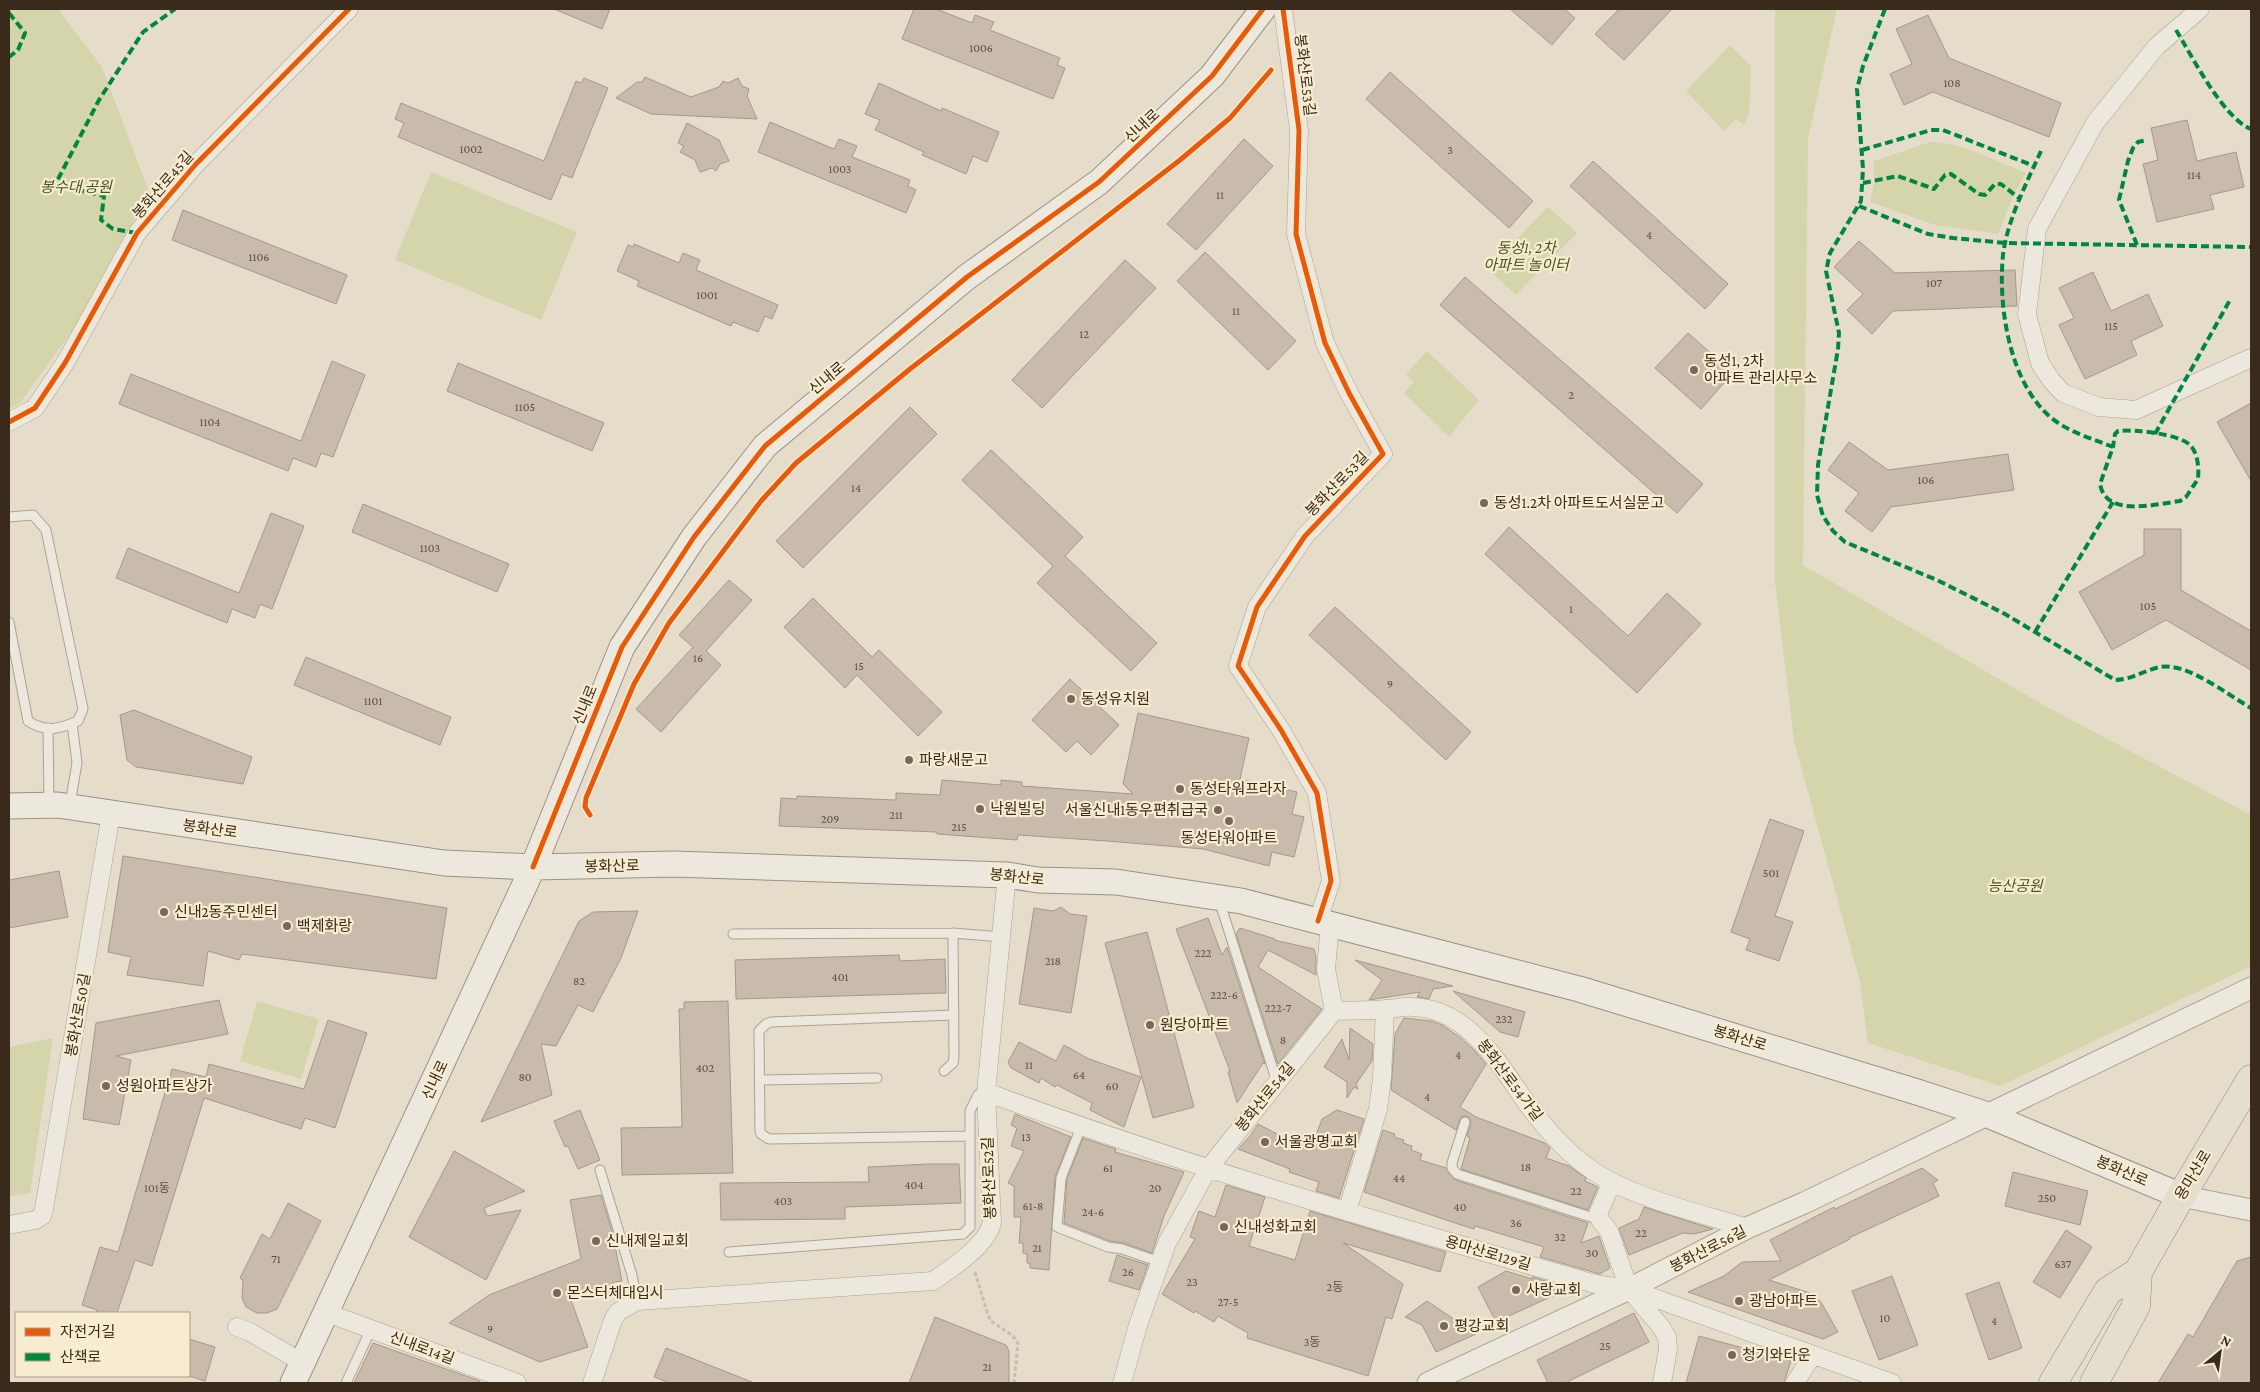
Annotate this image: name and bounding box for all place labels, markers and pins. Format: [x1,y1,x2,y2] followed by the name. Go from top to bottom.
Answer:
[1704,353,1817,386] place label: 동성1, 2차 아파트 관리사무소
[1688,364,1700,376] marker: 동성1, 2차 아파트 관리사무소
[1494,495,1664,511] place label: 동성1.2차 아파트도서실문고
[1478,497,1490,509] marker: 동성1.2차 아파트도서실문고
[1081,691,1150,707] place label: 동성유치원
[1065,693,1077,705] marker: 동성유치원
[919,752,988,768] place label: 파랑새문고
[903,754,915,766] marker: 파랑새문고
[1190,781,1287,797] place label: 동성타워프라자
[1174,783,1186,795] marker: 동성타워프라자
[990,801,1045,817] place label: 낙원빌딩
[1065,801,1208,818] place label: 서울신내1동우편취급국
[974,803,986,815] marker: 낙원빌딩
[1212,804,1224,816] marker: 서울신내1동우편취급국
[1223,815,1235,827] marker: 동성타워아파트
[1181,830,1277,846] place label: 동성타워아파트
[174,904,278,920] place label: 신내2동주민센터
[158,906,170,918] marker: 신내2동주민센터
[297,918,352,934] place label: 백제화랑
[281,920,293,932] marker: 백제화랑
[1160,1017,1229,1033] place label: 원당아파트
[1144,1019,1156,1031] marker: 원당아파트
[116,1078,213,1094] place label: 성원아파트상가
[100,1080,112,1092] marker: 성원아파트상가
[1275,1134,1358,1150] place label: 서울광명교회
[1259,1136,1271,1148] marker: 서울광명교회
[1234,1219,1317,1235] place label: 신내성화교회
[1218,1221,1230,1233] marker: 신내성화교회
[606,1233,689,1249] place label: 신내제일교회
[590,1235,602,1247] marker: 신내제일교회
[1526,1282,1581,1298] place label: 사랑교회
[1510,1284,1522,1296] marker: 사랑교회
[567,1285,664,1301] place label: 몬스터체대입시
[551,1287,563,1299] marker: 몬스터체대입시
[1749,1293,1818,1309] place label: 광남아파트
[1733,1295,1745,1307] marker: 광남아파트
[1454,1318,1509,1334] place label: 평강교회
[1438,1320,1450,1332] marker: 평강교회
[1742,1347,1811,1363] place label: 청기와타운
[1726,1349,1738,1361] marker: 청기와타운

